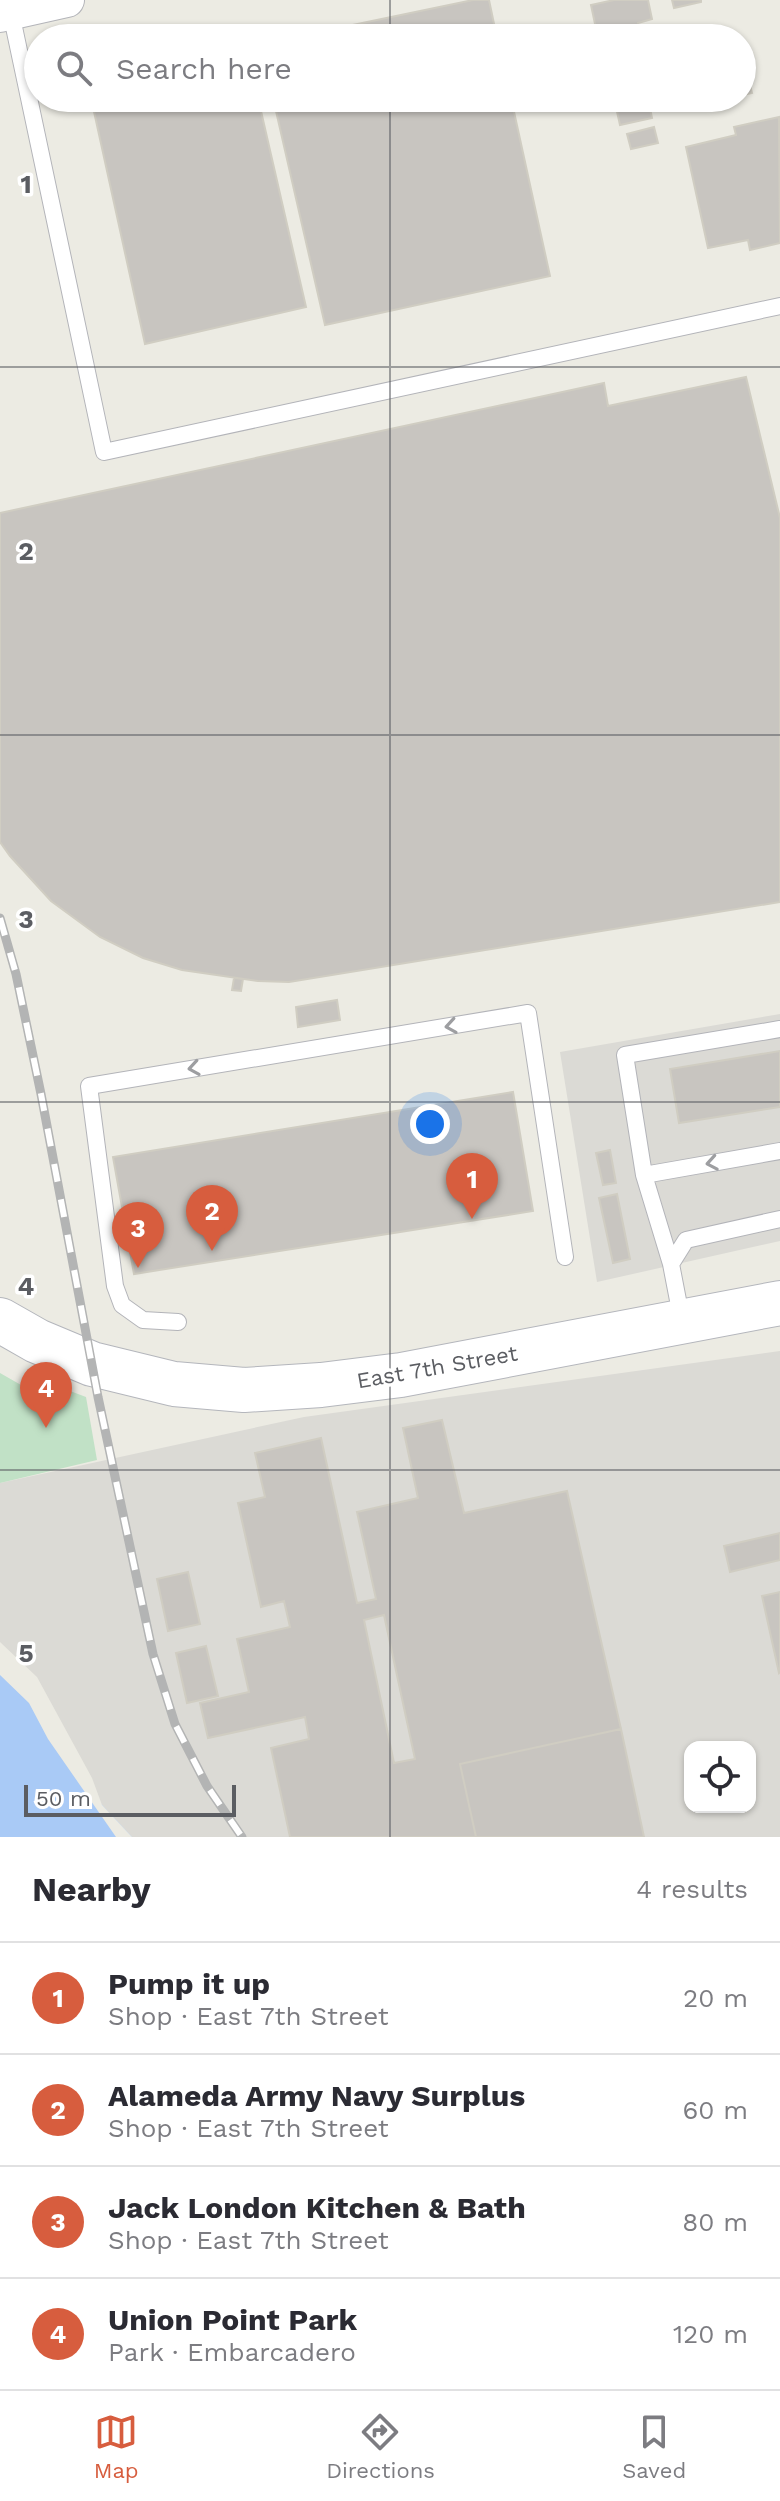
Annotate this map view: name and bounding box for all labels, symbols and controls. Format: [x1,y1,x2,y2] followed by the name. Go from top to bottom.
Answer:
[24,24,756,112] search box
[52,46,96,90] icon: search
[116,51,292,86] text: Search here
[20,169,32,199] text: 1
[18,536,34,566] text: 2
[18,904,34,934] text: 3
[444,1017,458,1034] one-way arrow
[187,1059,201,1076] one-way arrow
[410,1104,450,1144] your location
[446,1153,498,1219] pin: 1
[705,1153,719,1170] one-way arrow
[186,1185,238,1251] pin: 2
[112,1202,164,1268] pin: 3
[18,1271,35,1301] text: 4
[355,1341,519,1393] street label: East 7th Street
[20,1362,72,1428] pin: 4
[18,1638,34,1668] text: 5
[684,1741,756,1813] map controls
[684,1741,756,1813] button: locate
[24,1781,236,1817] scale bar
[36,1786,91,1811] text: 50 m
[32,1869,151,1909] text: Nearby
[636,1874,748,1904] text: 4 results
[108,1966,270,2001] text: Pump it up
[52,1983,64,2013] text: 1
[683,1983,748,2013] text: 20 m
[108,2001,389,2031] text: Shop · East 7th Street
[108,2078,525,2113] text: Alameda Army Navy Surplus
[50,2095,66,2125] text: 2
[682,2095,748,2125] text: 60 m
[108,2113,389,2143] text: Shop · East 7th Street
[108,2190,526,2225] text: Jack London Kitchen & Bath
[50,2207,66,2237] text: 3
[682,2207,748,2237] text: 80 m
[108,2225,389,2255] text: Shop · East 7th Street
[108,2302,357,2337] text: Union Point Park
[50,2319,66,2349] text: 4
[673,2319,748,2349] text: 120 m
[108,2337,356,2367] text: Park · Embarcadero
[94,2410,139,2483] tab: Map
[326,2410,435,2483] tab: Directions
[622,2410,686,2483] tab: Saved

